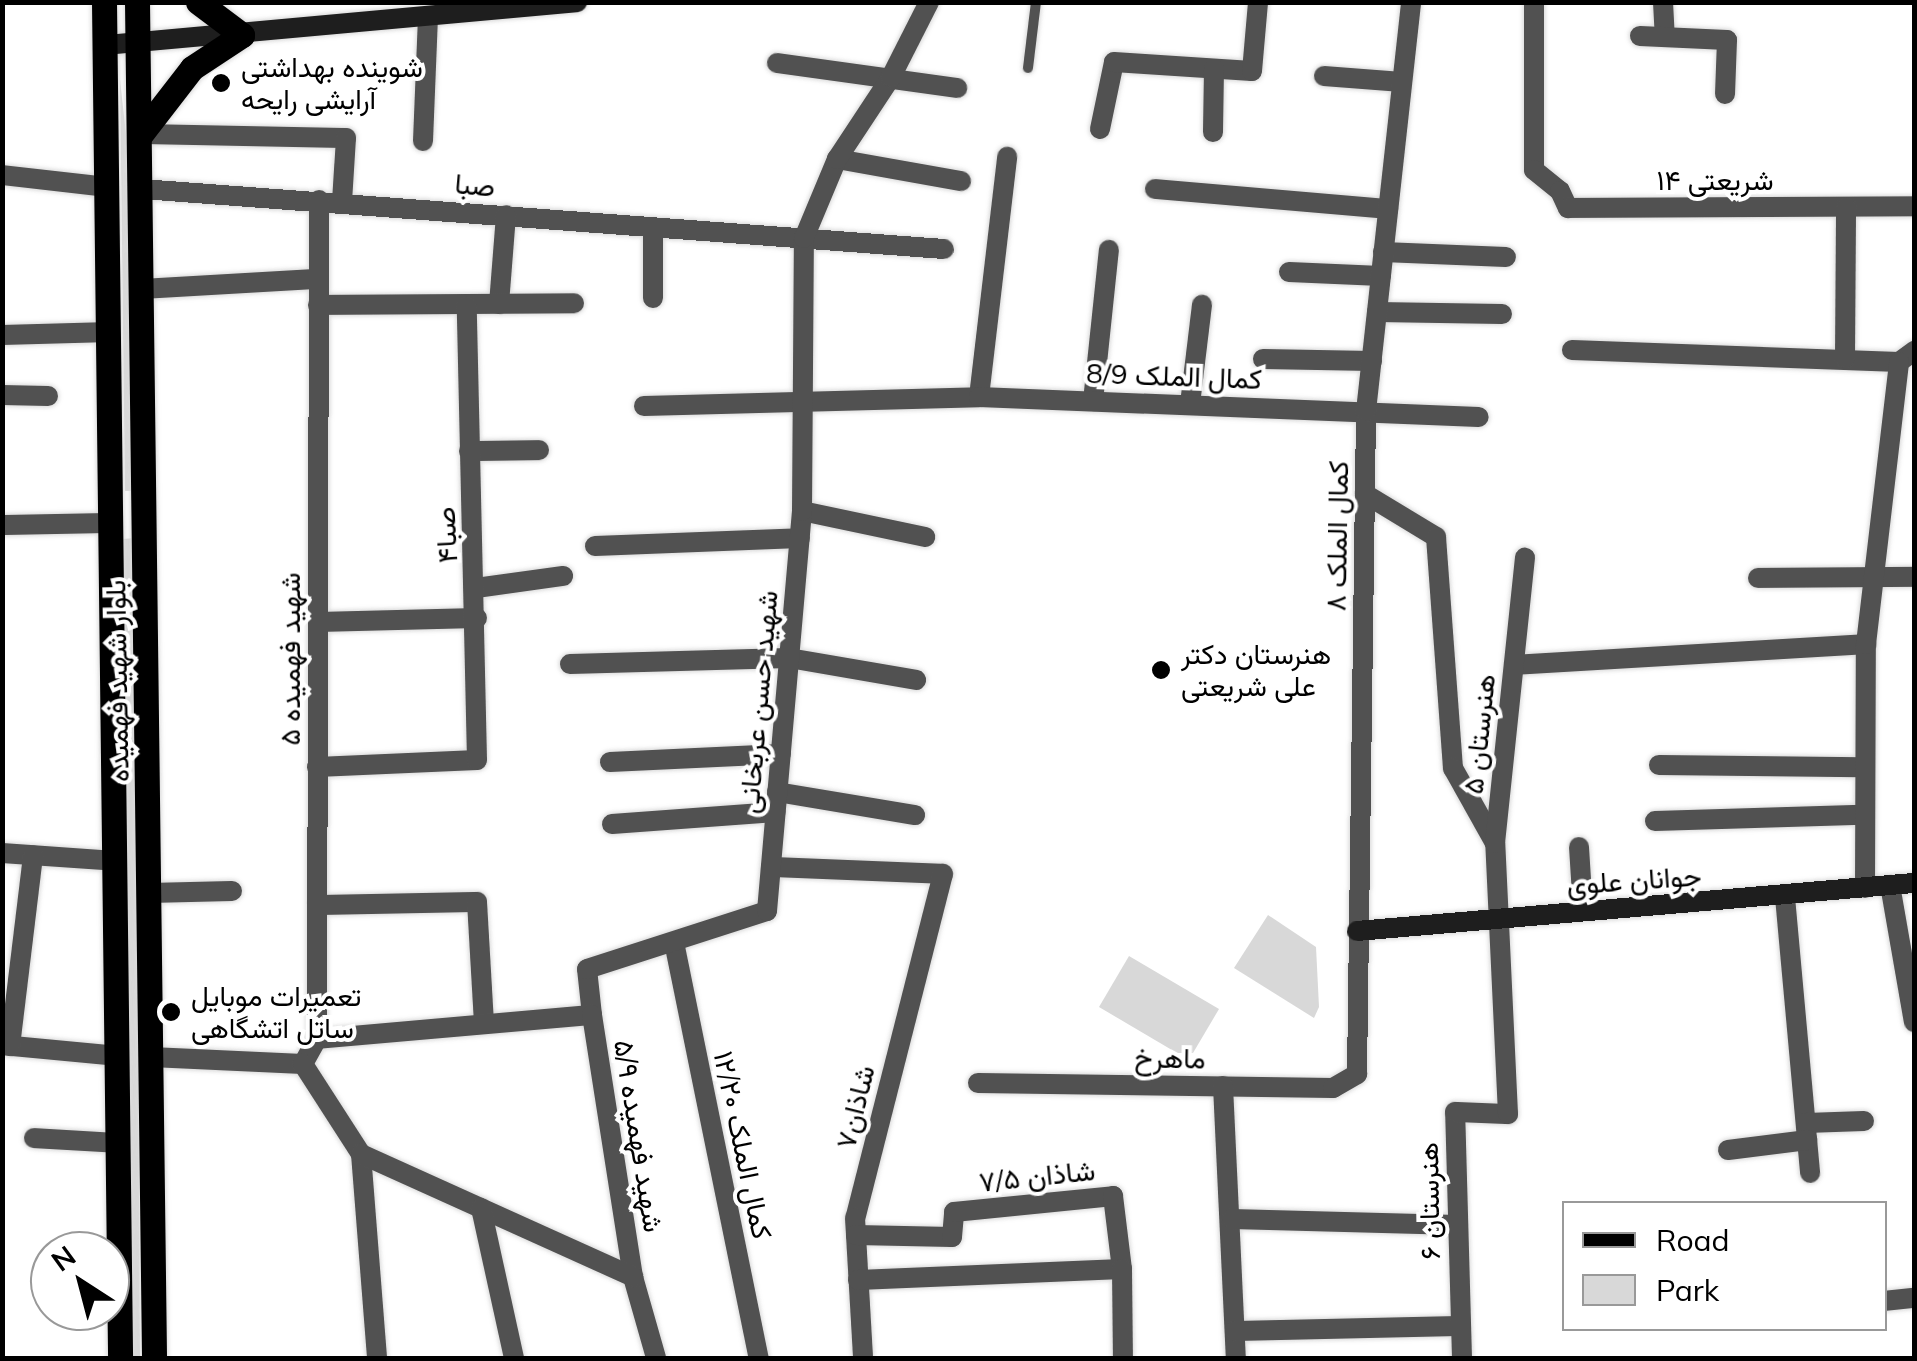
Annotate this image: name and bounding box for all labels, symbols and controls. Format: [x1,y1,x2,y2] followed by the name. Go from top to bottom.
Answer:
[241,50,423,116] place label: شوینده بهداشتی آرایشی رایحه
[210,72,232,94] marker: شوینده بهداشتی آرایشی رایحه
[1656,163,1774,197] street label: شریعتی ۱۴
[453,167,497,203] street label: صبا
[1086,356,1262,396] street label: کمال الملک 8/9
[1319,460,1355,612] street label: کمال الملک ۸
[428,506,464,564] street label: صبا۴
[273,572,307,746] street label: شهید فهمیده ۵
[98,580,136,782] street label: بلوار شهید فهمیده
[732,589,784,815] street label: شهید حسن عربخانی
[1181,637,1331,703] place label: هنرستان دکتر علی شریعتی
[1150,659,1172,681] marker: هنرستان دکتر علی شریعتی
[1456,672,1502,796] street label: هنرستان ۵
[1565,859,1703,901] street label: جوانان علوی
[191,979,361,1045] place label: تعمیرات موبایل ساتل اتشگاهی
[160,1001,182,1023] marker: تعمیرات موبایل ساتل اتشگاهی
[607,1037,671,1235] street label: شهید فهمیده ۵/۹
[1134,1041,1206,1075] street label: ماهرخ
[707,1048,779,1242] street label: کمال الملک ۱۲/۲۰
[828,1062,882,1152] street label: شاذان۷
[1411,1142,1447,1260] street label: هنرستان ۶
[977,1153,1097,1199] street label: شاذان ۷/۵
[1562,1201,1887,1331] legend
[1656,1221,1730,1259] text: Road
[30,1231,130,1331] north arrow
[44,1238,82,1278] text: N
[1656,1271,1719,1309] text: Park

